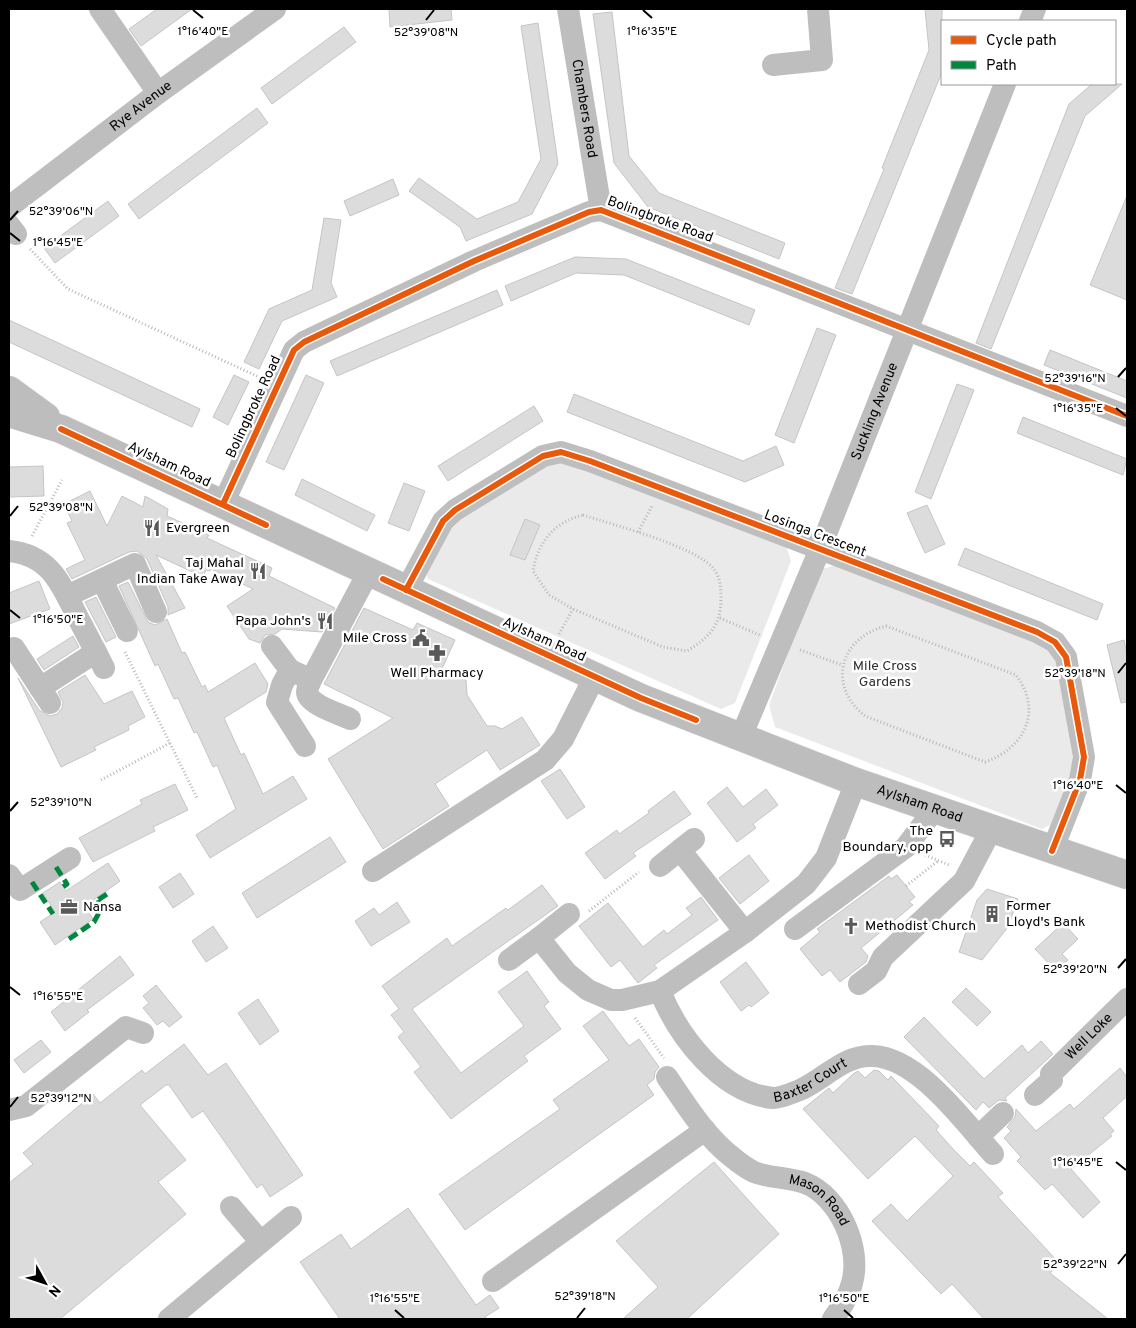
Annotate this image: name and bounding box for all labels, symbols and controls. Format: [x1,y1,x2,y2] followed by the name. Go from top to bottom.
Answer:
[941,20,1116,85] legend
[178,24,228,40] text: 1°16'40"E
[627,24,677,40] text: 1°16'35"E
[394,25,458,41] text: 52°39'08"N
[986,32,1057,51] text: Cycle path
[986,57,1017,76] text: Path
[568,58,601,159] street label: Chambers Road
[106,77,175,135] street label: Rye Avenue
[605,193,715,247] street label: Bolingbroke Road
[29,204,93,220] text: 52°39'06"N
[33,235,83,251] text: 1°16'45"E
[223,353,285,461] street label: Bolingbroke Road
[848,360,902,463] street label: Suckling Avenue
[1044,371,1106,387] text: 52°39'16"N
[1053,401,1103,417] text: 1°16'35"E
[125,438,213,492] street label: Aylsham Road
[29,500,93,516] text: 52°39'08"N
[762,507,868,561] street label: Losinga Crescent
[142,518,162,538] restaurant icon: Evergreen
[166,520,230,537] place label: Evergreen
[137,555,244,588] place label: Taj Mahal Indian Take Away
[248,561,268,581] restaurant icon: Taj Mahal Indian Take Away
[315,611,335,631] restaurant icon: Papa John's
[33,612,83,628] text: 1°16'50"E
[235,613,311,630] place label: Papa John's
[500,614,588,666] street label: Aylsham Road
[411,628,431,648] public building icon: Mile Cross
[343,630,407,647] place label: Mile Cross
[427,643,447,663] pharmacy icon: Well Pharmacy
[853,658,917,691] park label: Mile Cross Gardens
[390,665,484,682] place label: Well Pharmacy
[1044,666,1106,682] text: 52°39'18"N
[1053,778,1103,794] text: 1°16'40"E
[875,781,965,826] street label: Aylsham Road
[30,795,92,811] text: 52°39'10"N
[842,823,933,856] place label: The Boundary, opp
[937,829,957,849] bus stop icon: The Boundary, opp
[59,897,79,917] office icon: Nansa
[1006,898,1085,931] place label: Former Lloyd's Bank
[83,899,122,916] place label: Nansa
[982,904,1002,924] building icon: Former Lloyd's Bank
[841,916,861,936] church icon: Methodist Church
[865,918,976,935] place label: Methodist Church
[1043,962,1107,978] text: 52°39'20"N
[33,989,83,1005] text: 1°16'55"E
[1062,1010,1116,1064] street label: Well Loke
[772,1054,850,1107] street label: Baxter Court
[30,1091,92,1107] text: 52°39'12"N
[1053,1155,1103,1171] text: 1°16'45"E
[787,1171,853,1229] street label: Mason Road
[1043,1257,1107,1273] text: 52°39'22"N
[20,1258,70,1308] north arrow
[44,1281,64,1300] text: N
[554,1289,616,1305] text: 52°39'18"N
[370,1291,420,1307] text: 1°16'55"E
[819,1291,869,1307] text: 1°16'50"E

